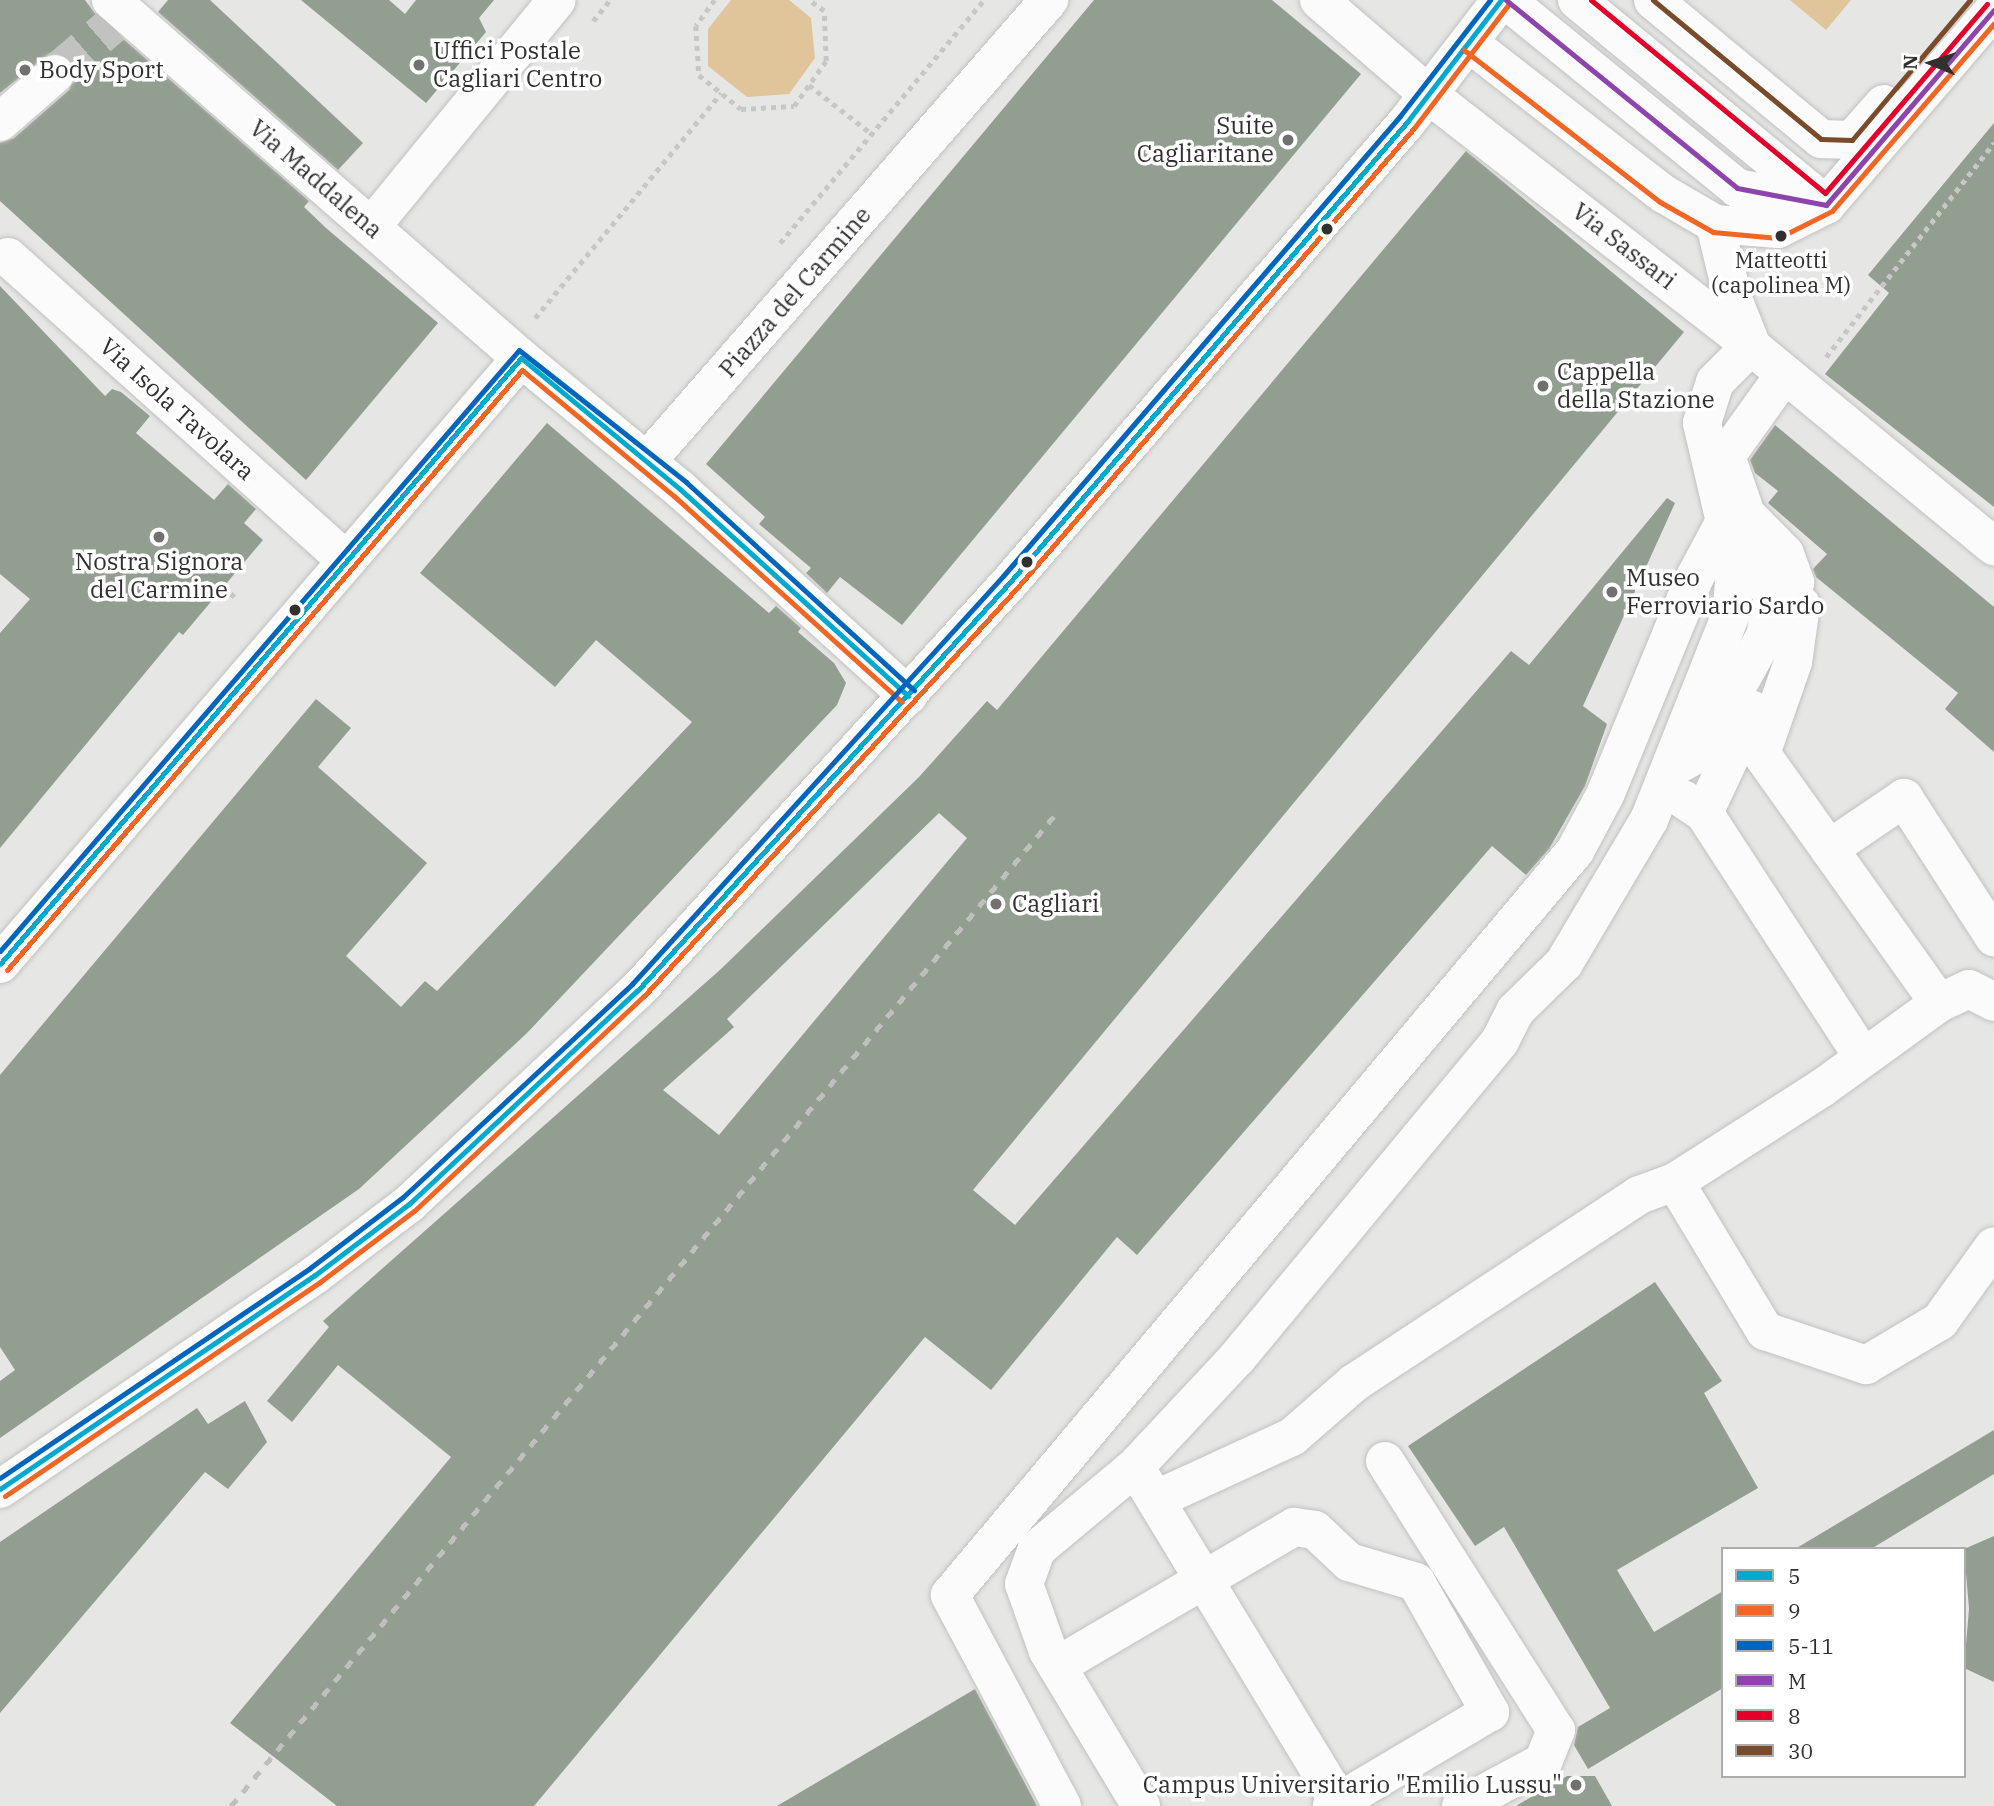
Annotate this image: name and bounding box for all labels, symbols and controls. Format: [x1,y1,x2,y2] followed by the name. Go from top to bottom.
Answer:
[1896,28,1966,98] north arrow
[433,37,602,93] place label: Uffici Postale Cagliari Centro
[1898,54,1922,70] text: N
[39,56,164,84] place label: Body Sport
[411,57,427,73] marker: Uffici Postale Cagliari Centro
[17,62,33,78] marker: Body Sport
[1137,112,1274,168] place label: Suite Cagliaritane
[244,114,388,244] street label: Via Maddalena
[1280,132,1296,148] marker: Suite Cagliaritane
[1566,197,1682,295] street label: Via Sassari
[713,201,877,383] street label: Piazza del Carmine
[1320,222,1334,236] unlabelled marker
[1774,229,1788,243] marker: Matteotti (capolinea M)
[1711,246,1851,298] place label: Matteotti (capolinea M)
[94,332,260,486] street label: Via Isola Tavolara
[1557,358,1715,414] place label: Cappella della Stazione
[1535,378,1551,394] marker: Cappella della Stazione
[151,529,167,545] marker: Nostra Signora del Carmine
[75,548,243,604] place label: Nostra Signora del Carmine
[1020,555,1034,569] unlabelled marker
[1626,564,1824,620] place label: Museo Ferroviario Sardo
[1604,584,1620,600] marker: Museo Ferroviario Sardo
[288,603,302,617] unlabelled marker
[1012,890,1099,918] place label: Cagliari
[986,894,1006,914] marker: Cagliari
[1721,1547,1966,1778] legend
[1788,1562,1801,1590] text: 5
[1788,1597,1801,1625] text: 9
[1788,1632,1834,1660] text: 5-11
[1788,1667,1806,1695] text: M
[1788,1702,1801,1730] text: 8
[1788,1737,1813,1765] text: 30
[1143,1771,1562,1799] place label: Campus Universitario "Emilio Lussu"
[1568,1777,1584,1793] marker: Campus Universitario "Emilio Lussu"

